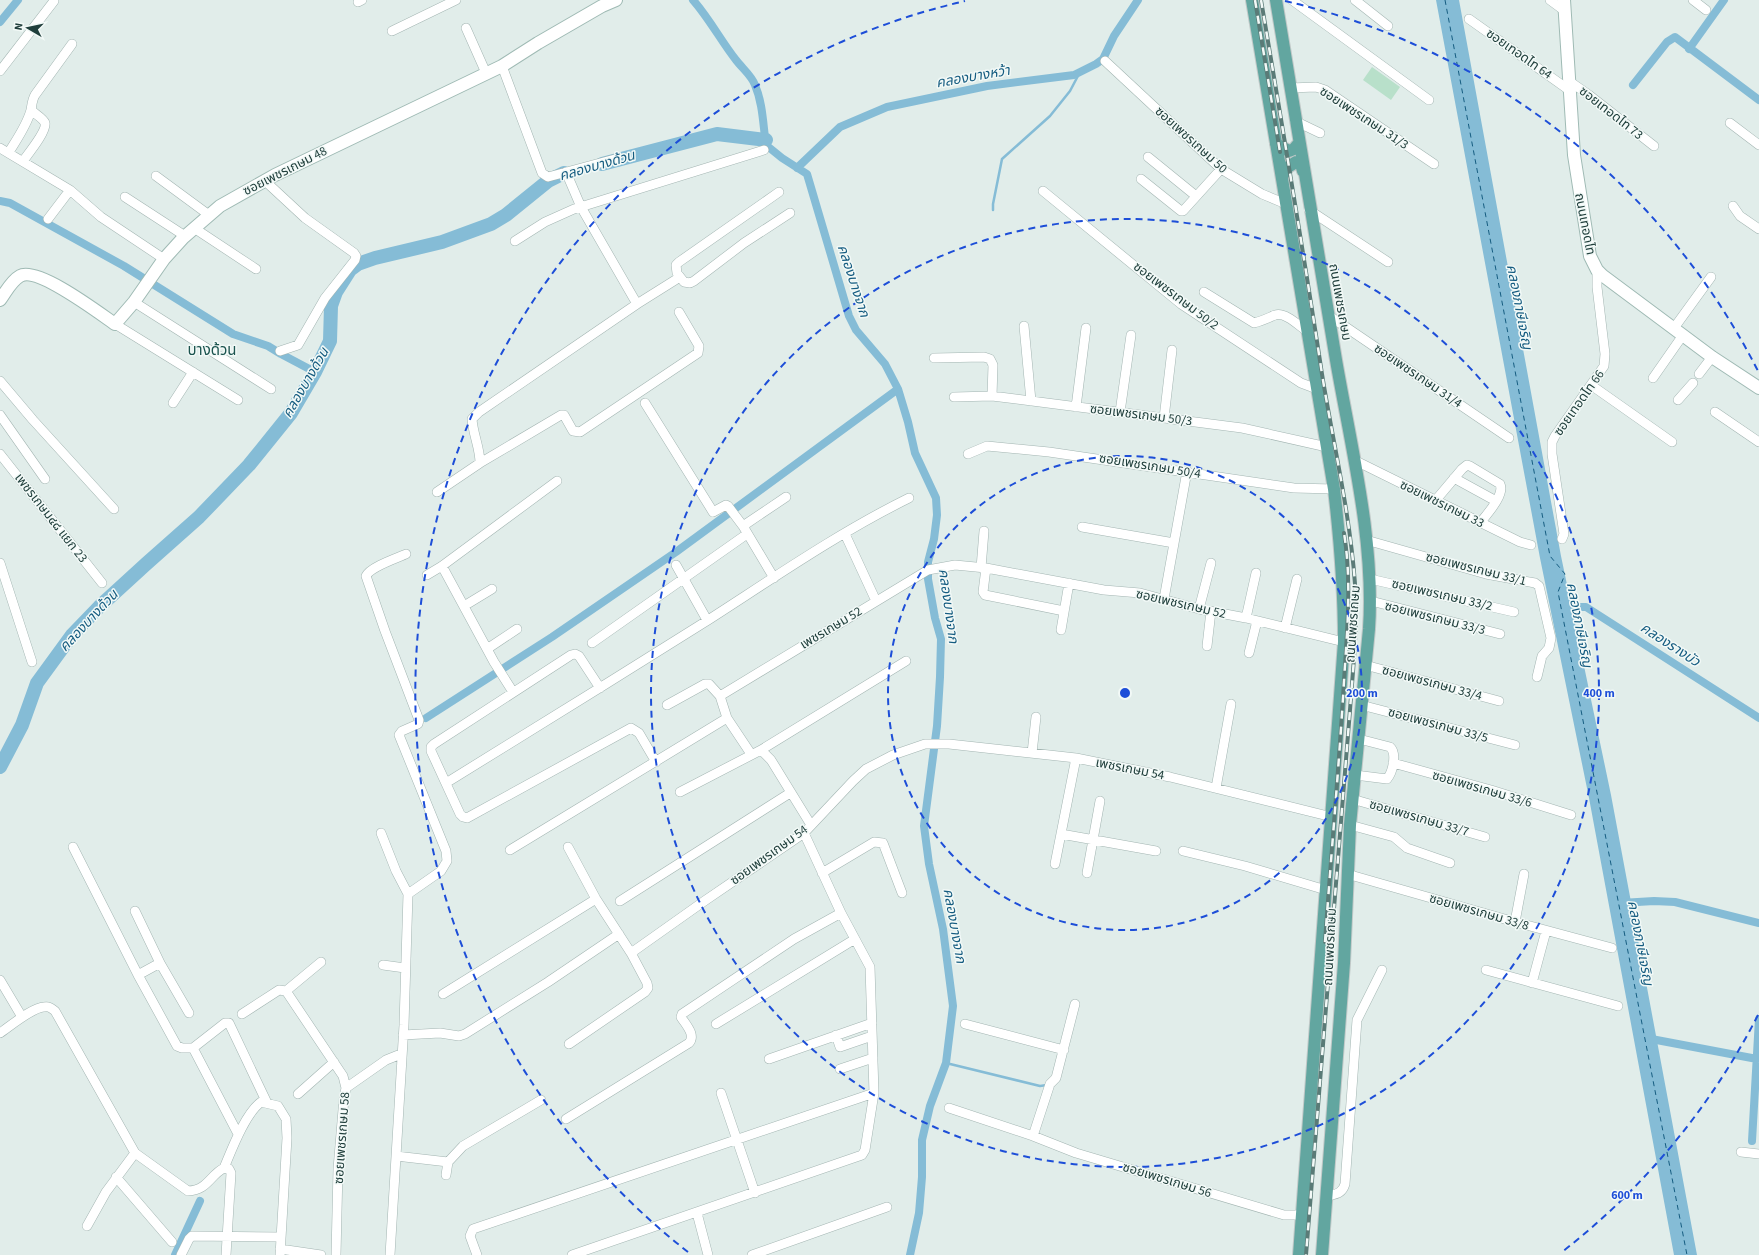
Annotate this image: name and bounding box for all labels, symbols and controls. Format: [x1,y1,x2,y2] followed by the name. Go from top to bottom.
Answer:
[8,8,48,48] north arrow
[11,22,27,31] text: N
[1482,25,1556,84] street label: ซอยเทอดไท 64
[935,60,1013,93] water label: คลองบางหว้า
[1316,82,1412,154] street label: ซอยเพชรเกษม 31/3
[1575,82,1647,144] street label: ซอยเทอดไท 73
[1151,103,1231,177] street label: ซอยเพชรเกษม 50
[240,142,330,200] street label: ซอยเพชรเกษม 48
[557,145,639,186] water label: คลองบางด้วน
[1570,191,1600,257] street label: ถนนเทอดไท
[832,242,874,320] water label: คลองบางจาก
[1129,258,1223,334] street label: ซอยเพชรเกษม 50/2
[1324,262,1356,342] street label: ถนนเพชรเกษม
[1501,263,1537,352] water label: คลองภาษีเจริญ
[187,340,237,361] district label: บางด้วน
[1370,340,1466,413] street label: ซอยเพชรเกษม 31/4
[278,343,335,422] water label: คลองบางด้วน
[1550,366,1608,440] street label: ซอยเทอดไท 66
[1089,400,1193,430] street label: ซอยเพชรเกษม 50/3
[1098,449,1203,483] street label: ซอยเพชรเกษม 50/4
[10,470,92,566] street label: เพชรเกษม๔๘ แยก 23
[1397,476,1487,532] street label: ซอยเพชรเกษม 33
[1424,548,1528,590] street label: ซอยเพชรเกษม 33/1
[933,567,963,645] water label: คลองบางจาก
[1390,575,1494,615] street label: ซอยเพชรเกษม 33/2
[1561,581,1597,670] water label: คลองภาษีเจริญ
[55,585,124,656] water label: คลองบางด้วน
[1134,585,1228,623] street label: ซอยเพชรเกษม 52
[1341,585,1365,663] street label: ถนนเพชรเกษม
[1383,597,1487,639] street label: ซอยเพชรเกษม 33/3
[797,602,865,654] street label: เพชรเกษม 52
[1636,618,1705,672] water label: คลองรางบัว
[1380,661,1485,705] street label: ซอยเพชรเกษม 33/4
[1346,685,1378,702] text: 200 m
[1583,685,1615,702] text: 400 m
[1118,686,1132,700] centre of rings
[1386,703,1490,747] street label: ซอยเพชรเกษม 33/5
[1094,754,1166,785] street label: เพชรเกษม 54
[1430,766,1534,812] street label: ซอยเพชรเกษม 33/6
[1367,795,1471,841] street label: ซอยเพชรเกษม 33/7
[726,820,812,889] street label: ซอยเพชรเกษม 54
[938,887,970,965] water label: คลองบางจาก
[1427,889,1531,935] street label: ซอยเพชรเกษม 33/8
[1622,899,1658,988] water label: คลองภาษีเจริญ
[1319,908,1341,986] street label: ถนนเพชรเกษม
[330,1091,354,1185] street label: ซอยเพชรเกษม 58
[1120,1158,1214,1202] street label: ซอยเพชรเกษม 56
[1611,1187,1643,1204] text: 600 m

